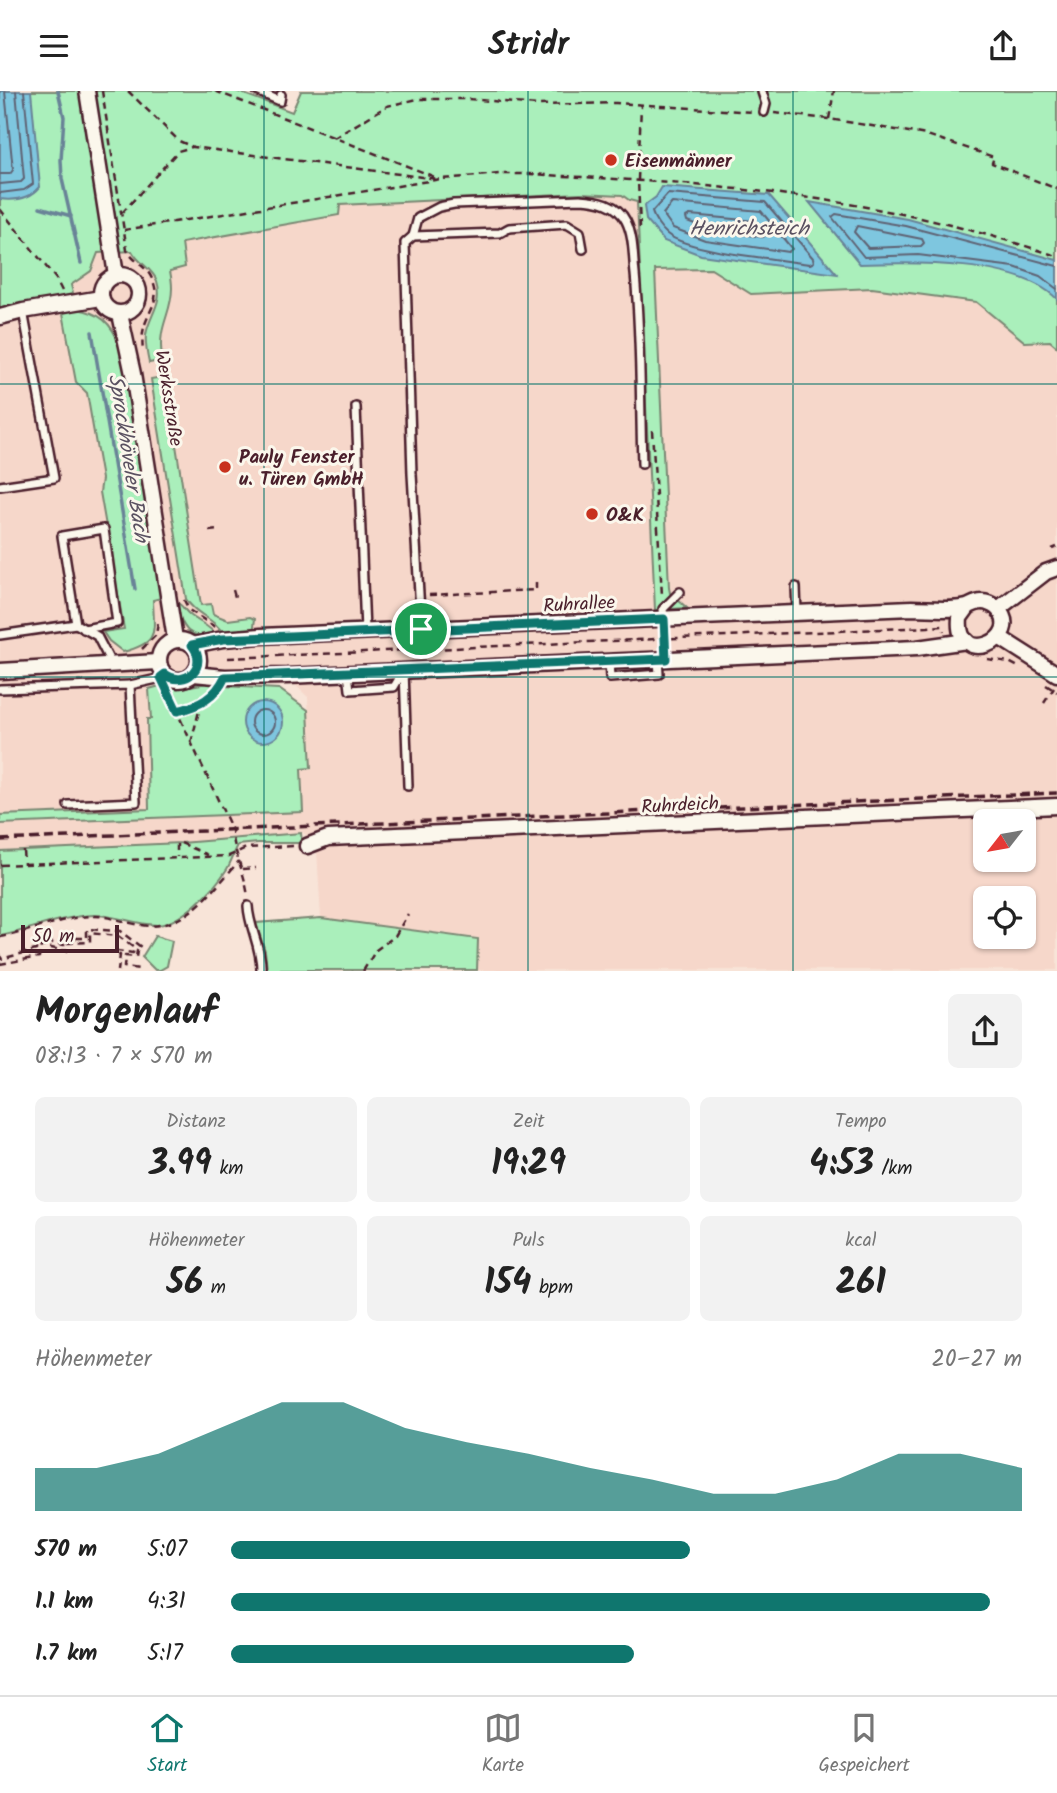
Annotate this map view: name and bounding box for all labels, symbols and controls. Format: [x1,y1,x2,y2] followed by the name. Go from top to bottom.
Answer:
[488,20,569,71] text: Stridr
[35,27,73,65] icon: menu
[984,27,1022,65] icon: share
[625,147,733,177] place label: Eisenmänner
[603,152,619,168] marker: Eisenmänner
[689,213,810,246] water label: Henrichsteich
[146,348,190,449] street label: Werksstraße
[98,372,157,546] water label: Sprockhöveler Bach
[239,443,364,495] place label: Pauly Fenster u. Türen GmbH
[217,459,233,475] marker: Pauly Fenster u. Türen GmbH
[606,501,644,531] place label: O&K
[584,506,600,522] marker: O&K
[542,588,616,622] street label: Ruhrallee
[391,599,451,659] pin
[402,610,440,648] icon: arrive
[640,789,720,823] street label: Ruhrdeich
[973,809,1036,871] north arrow
[973,809,1036,949] map controls
[973,886,1036,949] button: locate
[21,922,119,953] scale bar
[32,922,74,952] text: 50 m
[35,983,217,1043] text: Morgenlauf
[948,994,1022,1068] button: share
[35,1039,213,1075] text: 08:13 · 7 × 570 m
[166,1107,226,1137] text: Distanz
[512,1107,545,1137] text: Zeit
[835,1107,887,1137] text: Tempo
[149,1137,212,1193] text: 3.99
[491,1137,566,1193] text: 19:29
[809,1137,874,1193] text: 4:53
[212,1154,243,1184] text: km
[874,1154,912,1184] text: /km
[148,1226,244,1256] text: Höhenmeter
[512,1226,545,1256] text: Puls
[845,1226,876,1256] text: kcal
[166,1256,203,1312] text: 56
[484,1256,531,1312] text: 154
[836,1256,886,1312] text: 261
[203,1273,226,1303] text: m
[531,1273,573,1303] text: bpm
[35,1342,151,1378] text: Höhenmeter
[932,1342,1022,1378] text: 20–27 m
[35,1532,97,1568] text: 570 m
[147,1532,187,1568] text: 5:07
[35,1584,93,1620] text: 1.1 km
[147,1584,186,1620] text: 4:31
[35,1636,97,1672] text: 1.7 km
[147,1636,183,1672] text: 5:17
[147,1709,187,1781] tab: Start
[482,1709,524,1781] tab: Karte
[819,1709,910,1781] tab: Gespeichert

